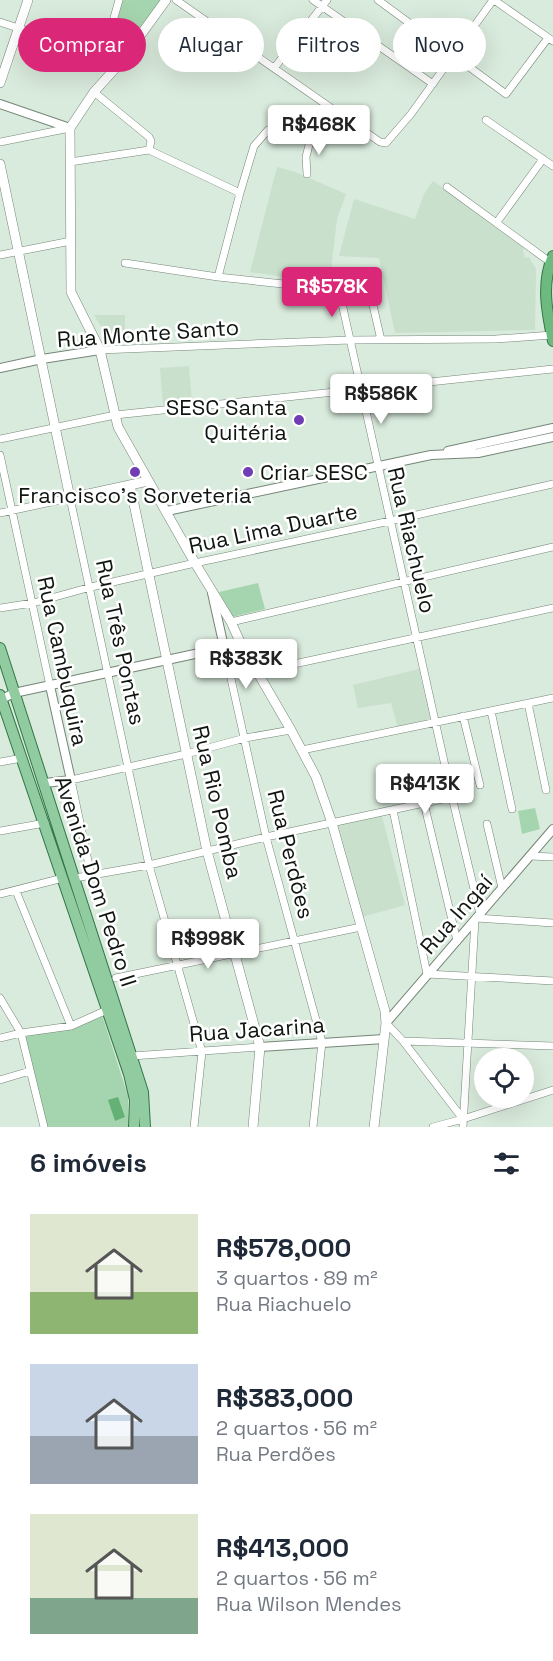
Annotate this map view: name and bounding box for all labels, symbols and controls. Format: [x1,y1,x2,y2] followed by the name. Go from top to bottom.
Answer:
[18,18,146,72] chip: Comprar
[158,18,264,72] chip: Alugar
[276,18,381,72] chip: Filtros
[393,18,486,72] chip: Novo
[270,105,368,156] pin: R$468K
[282,111,356,137] text: R$468K
[283,267,381,318] pin: R$578K
[296,273,368,299] text: R$578K
[56,313,240,353] street label: Rua Monte Santo
[332,374,430,425] pin: R$586K
[344,380,418,406] text: R$586K
[166,393,287,446] place label: SESC Santa Quitéria
[292,413,306,427] marker: SESC Santa Quitéria
[260,458,368,486] place label: Criar SESC
[382,464,442,616] street label: Rua Riachuelo
[128,465,142,479] marker: Francisco’s Sorveteria
[241,465,255,479] marker: Criar SESC
[18,481,252,509] place label: Francisco’s Sorveteria
[186,496,360,560] street label: Rua Lima Duarte
[90,557,152,727] street label: Rua Três Pontas
[31,574,95,749] street label: Rua Cambuquira
[197,639,295,690] pin: R$383K
[209,645,283,671] text: R$383K
[187,723,249,882] street label: Rua Rio Pomba
[376,764,474,815] pin: R$413K
[390,770,460,796] text: R$413K
[49,772,143,990] street label: Avenida Dom Pedro II
[261,787,321,921] street label: Rua Perdões
[414,868,499,960] street label: Rua Ingaí
[159,919,257,970] pin: R$998K
[171,925,245,951] text: R$998K
[188,1010,326,1048] street label: Rua Jacarina
[474,1048,534,1108] map controls
[474,1048,534,1108] button: locate
[30,1146,147,1180] text: 6 imóveis
[490,1147,523,1180] icon: filters
[216,1231,351,1265] text: R$578,000
[78,1238,150,1310] icon: home
[216,1265,378,1291] text: 3 quartos · 89 m²
[216,1291,352,1317] text: Rua Riachuelo
[216,1381,353,1415] text: R$383,000
[78,1388,150,1460] icon: home
[216,1415,377,1441] text: 2 quartos · 56 m²
[216,1441,336,1467] text: Rua Perdões
[216,1531,349,1565] text: R$413,000
[78,1538,150,1610] icon: home
[216,1565,377,1591] text: 2 quartos · 56 m²
[216,1591,402,1617] text: Rua Wilson Mendes

